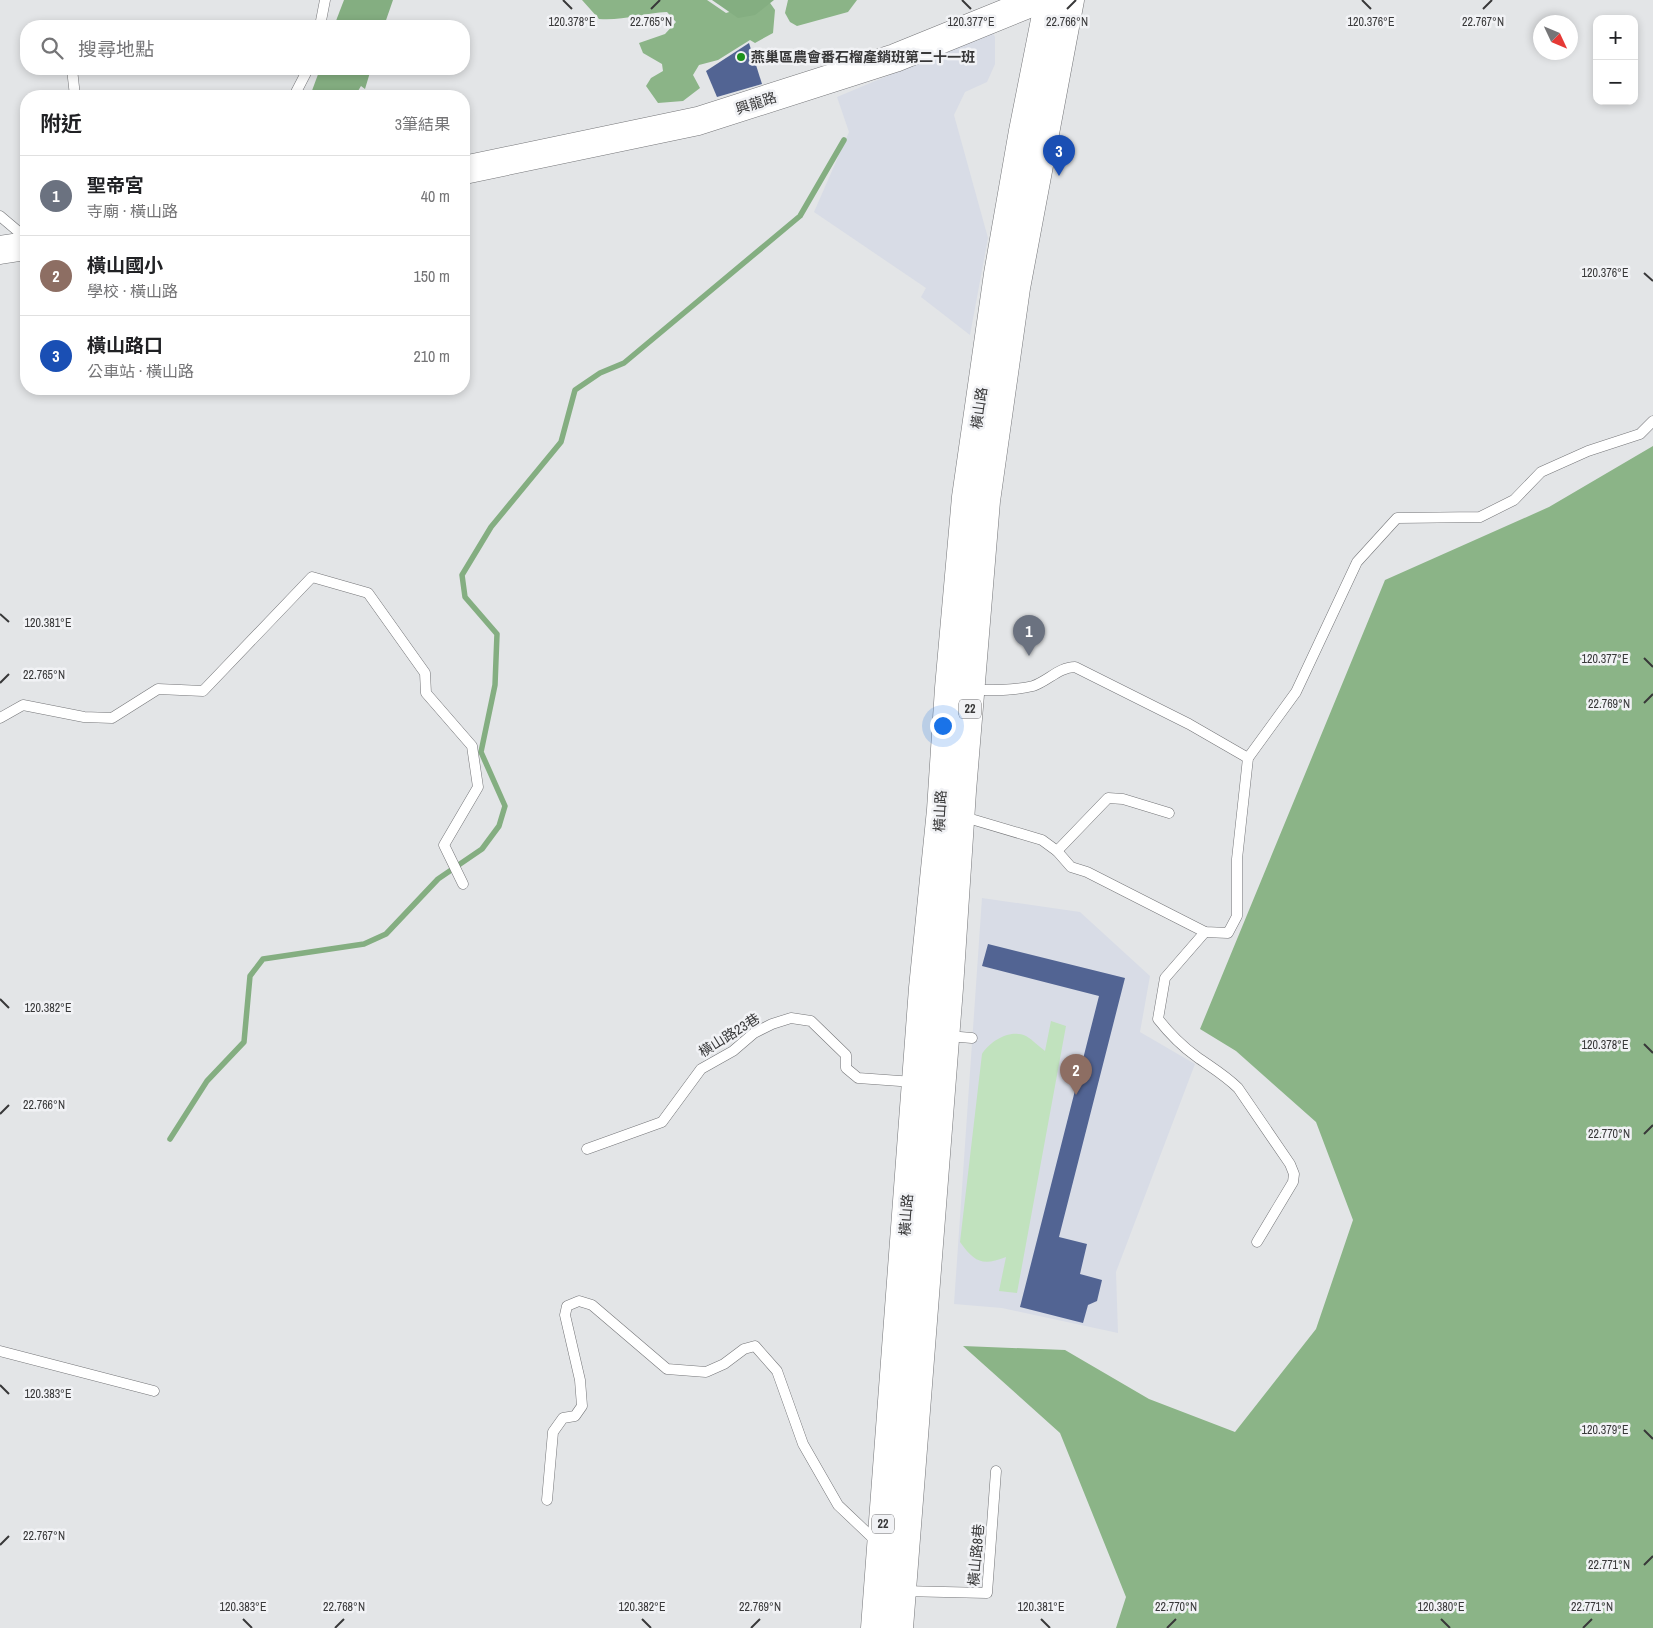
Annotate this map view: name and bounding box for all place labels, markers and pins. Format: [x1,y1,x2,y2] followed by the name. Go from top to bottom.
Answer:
[751,48,975,66] place label: 燕巢區農會番石榴產銷班第二十一班
[735,51,747,63] marker: 燕巢區農會番石榴產銷班第二十一班
[1043,135,1075,176] pin: 3
[1013,615,1045,656] pin: 1
[1060,1054,1092,1095] pin: 2

